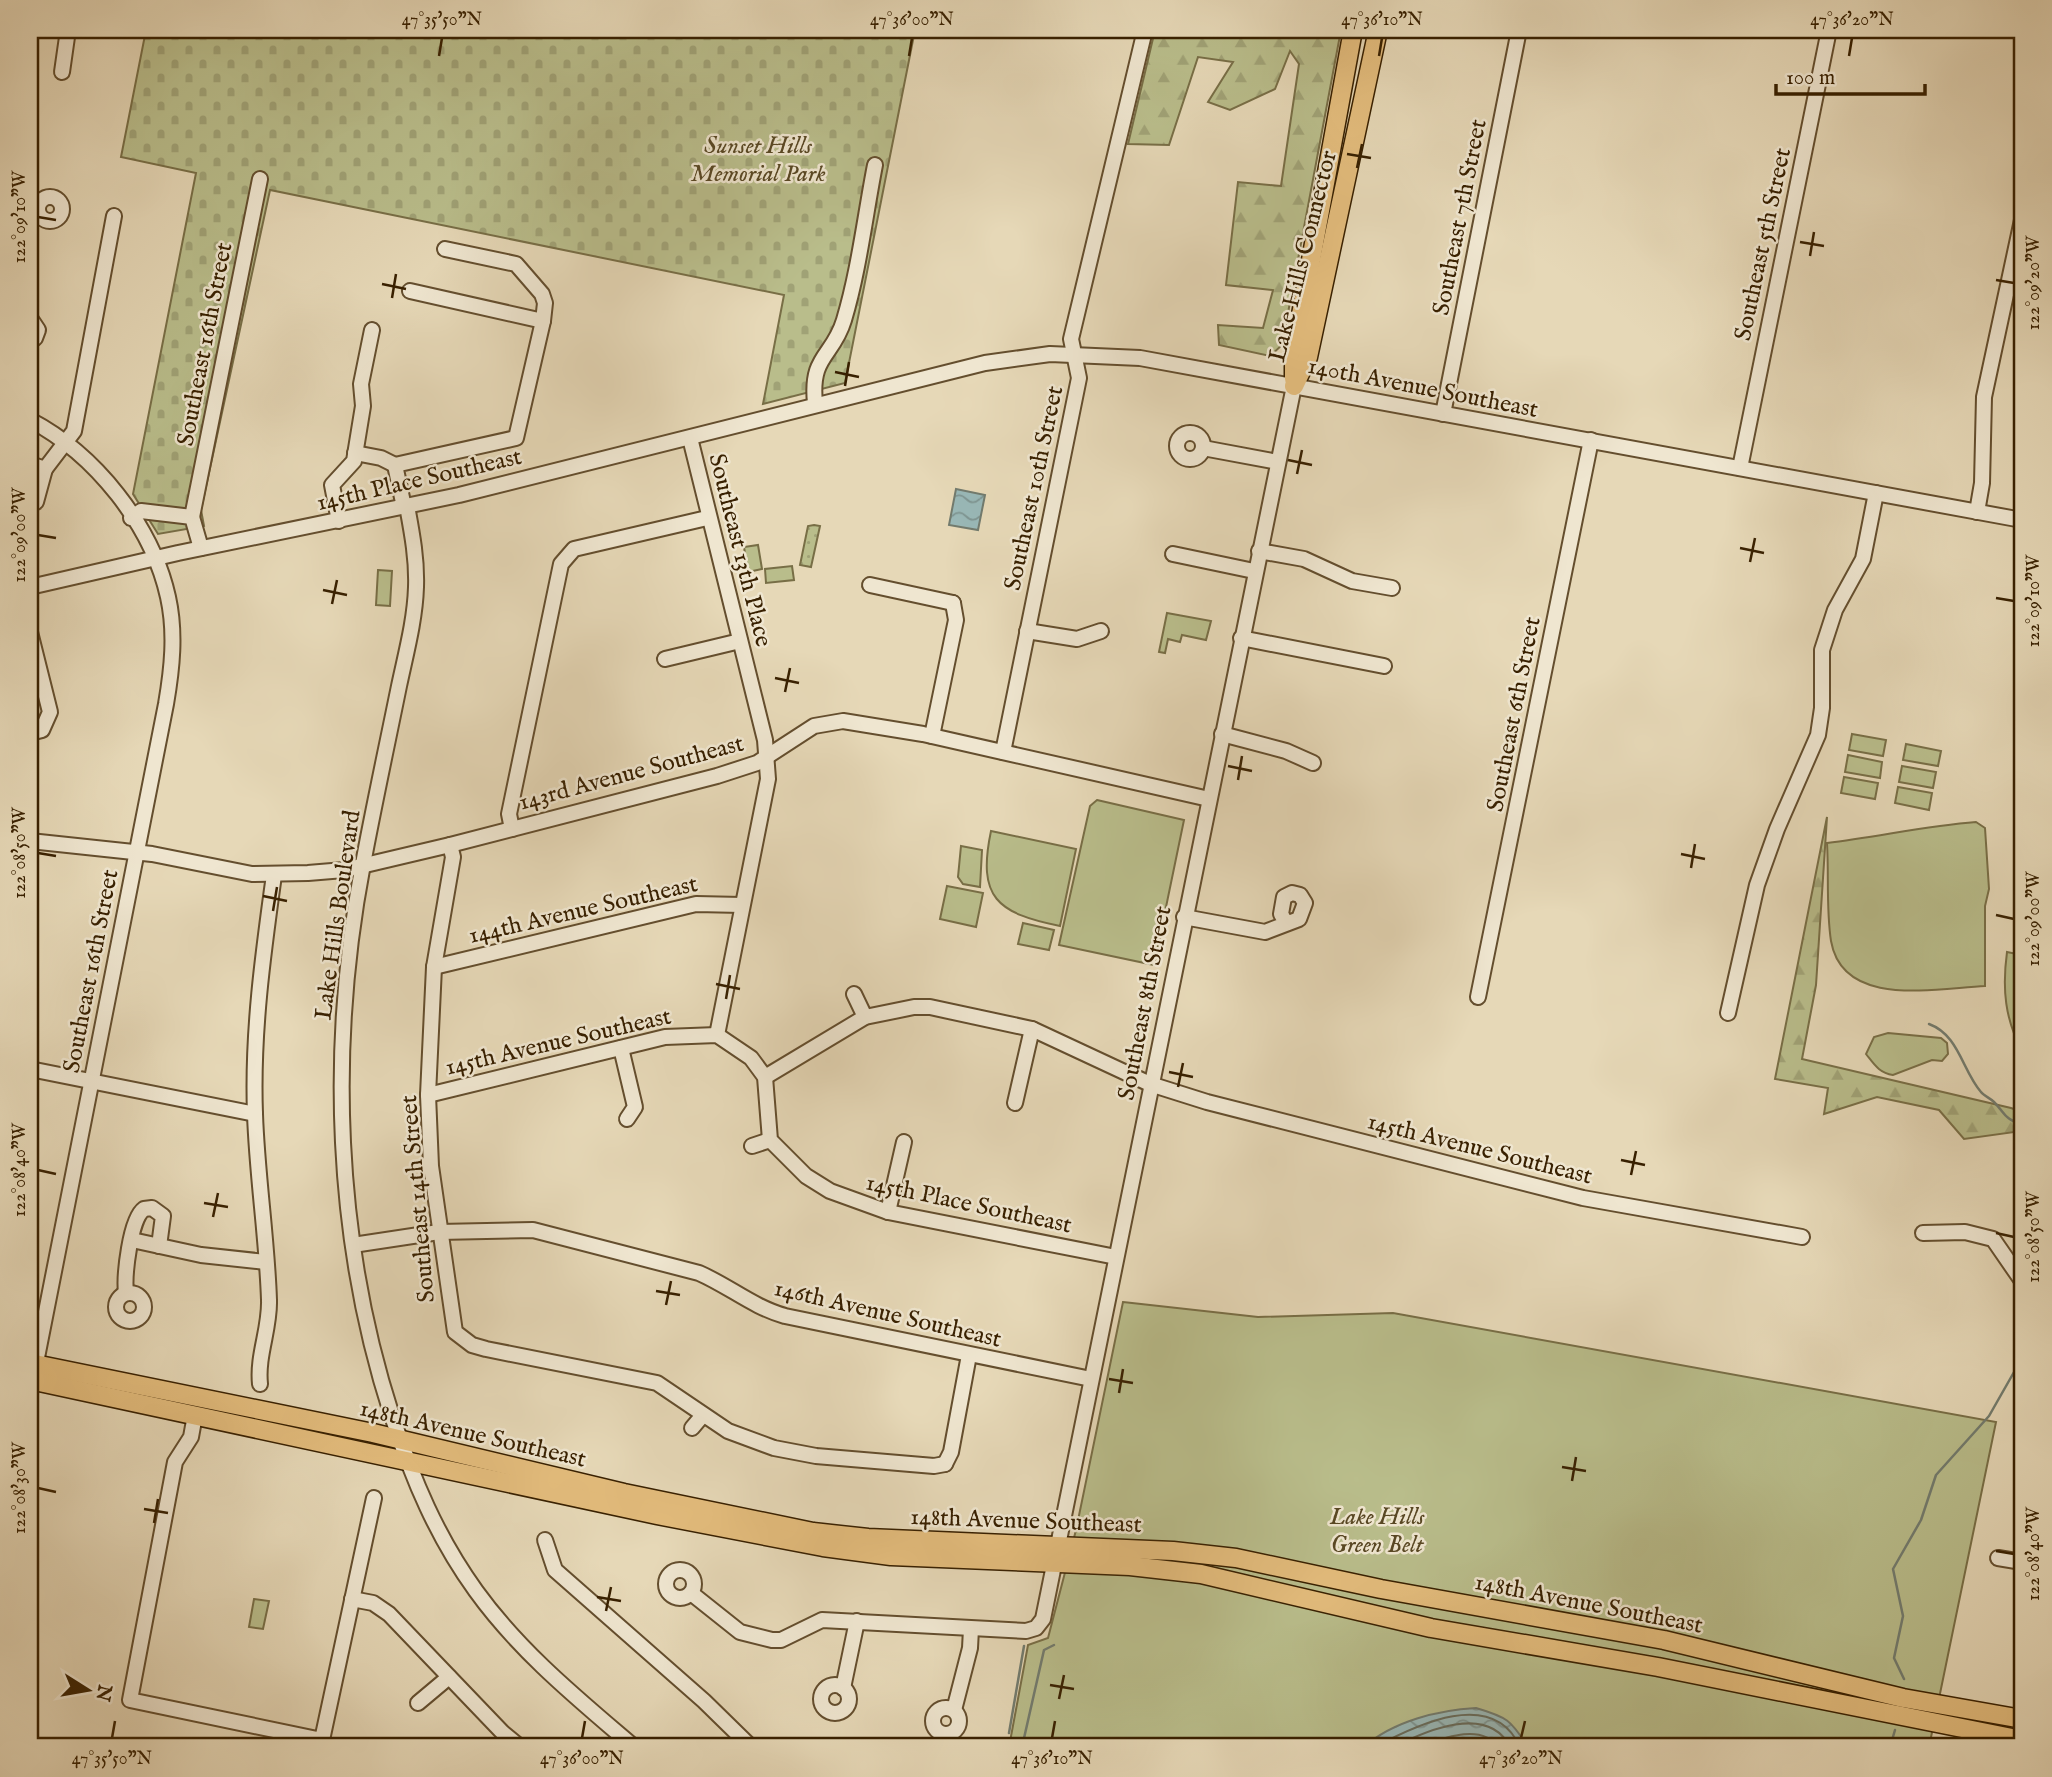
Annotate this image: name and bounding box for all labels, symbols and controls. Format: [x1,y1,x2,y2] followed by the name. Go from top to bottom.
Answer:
[402,9,483,32] text: 47°35'50"N
[870,9,954,32] text: 47°36'00"N
[1341,9,1423,32] text: 47°36'10"N
[1810,9,1894,32] text: 47°36'20"N
[1776,52,1924,96] scale bar
[1786,65,1835,92] text: 100 m
[1426,117,1495,318] street label: Southeast 7th Street
[690,131,826,190] park label: Sunset Hills Memorial Park
[1728,145,1799,344] street label: Southeast 5th Street
[1262,147,1345,365] street label: Lake Hills Connector
[9,170,32,263] text: 122°09'10"W
[2023,235,2046,330] text: 122°09'20"W
[171,240,240,449] street label: Southeast 16th Street
[1305,351,1540,426] street label: 140th Avenue Southeast
[998,383,1071,593] street label: Southeast 10th Street
[314,442,525,519] street label: 145th Place Southeast
[701,450,779,650] street label: Southeast 13th Place
[9,487,32,582] text: 122°09'00"W
[2023,554,2046,647] text: 122°09'10"W
[1480,614,1549,814] street label: Southeast 6th Street
[515,728,747,818] street label: 143rd Avenue Southeast
[9,806,32,899] text: 122°08'50"W
[308,808,369,1022] street label: Lake Hills Boulevard
[57,867,126,1076] street label: Southeast 16th Street
[466,869,701,952] street label: 144th Avenue Southeast
[2023,871,2046,966] text: 122°09'00"W
[1111,904,1179,1103] street label: Southeast 8th Street
[442,1001,674,1084] street label: 145th Avenue Southeast
[394,1094,443,1304] street label: Southeast 14th Street
[1364,1107,1595,1192] street label: 145th Avenue Southeast
[9,1122,32,1217] text: 122°08'40"W
[863,1168,1074,1241] street label: 145th Place Southeast
[2023,1190,2046,1283] text: 122°08'50"W
[771,1273,1004,1356] street label: 146th Avenue Southeast
[356,1393,589,1476] street label: 148th Avenue Southeast
[9,1441,32,1534] text: 122°08'30"W
[910,1502,1142,1541] street label: 148th Avenue Southeast
[1329,1502,1425,1561] park label: Lake Hills Green Belt
[2023,1506,2046,1601] text: 122°08'40"W
[1472,1567,1705,1642] street label: 148th Avenue Southeast
[52,1654,122,1724] north arrow
[89,1682,116,1704] text: N
[72,1748,153,1771] text: 47°35'50"N
[540,1748,624,1771] text: 47°36'00"N
[1011,1748,1093,1771] text: 47°36'10"N
[1479,1748,1563,1771] text: 47°36'20"N

